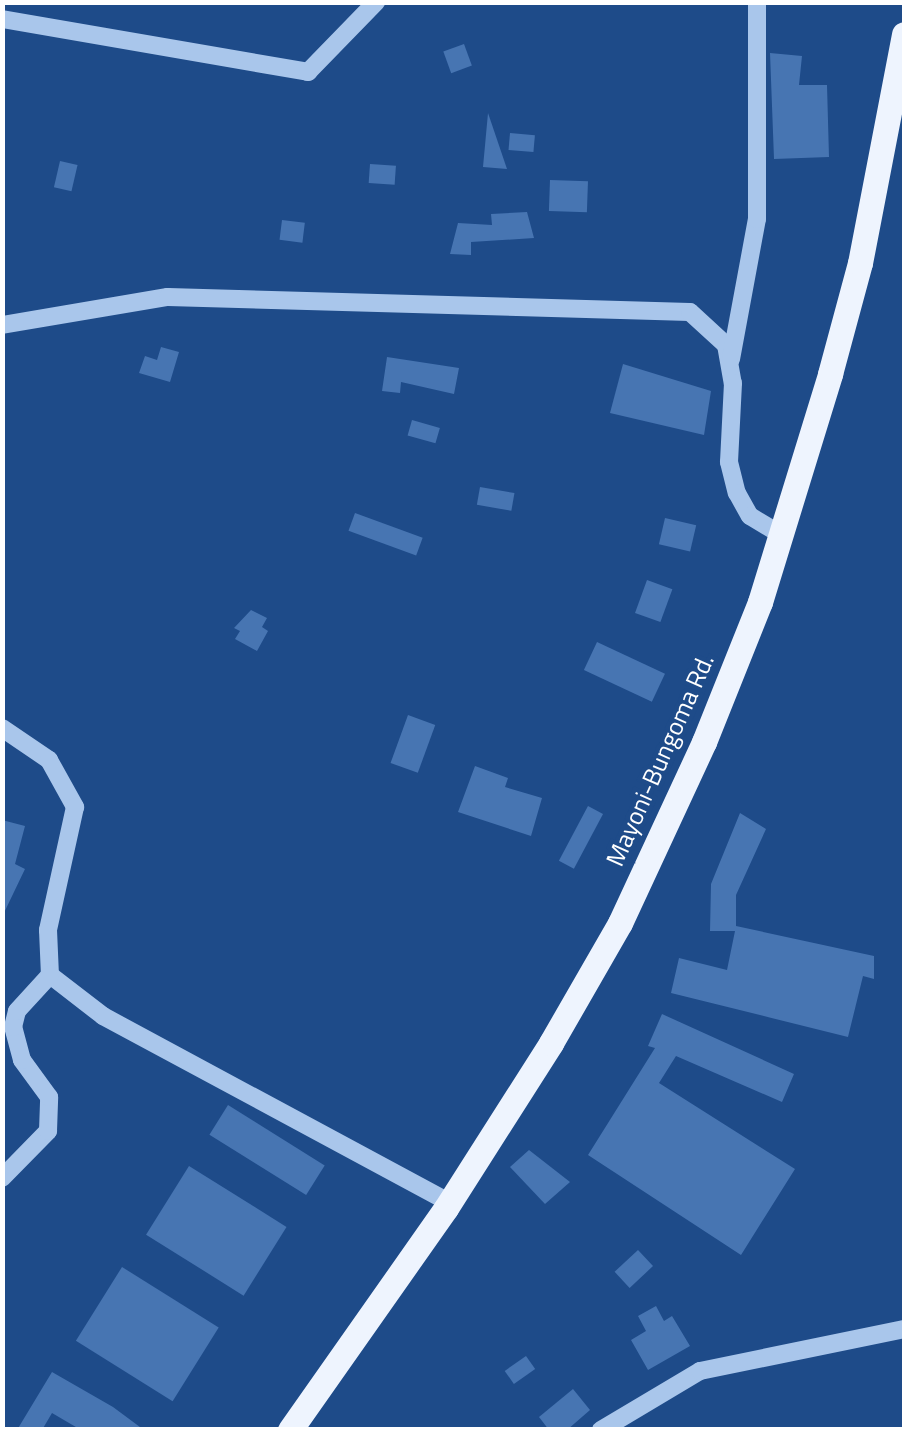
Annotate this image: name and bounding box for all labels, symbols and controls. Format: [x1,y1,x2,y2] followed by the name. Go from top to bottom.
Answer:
[600,649,720,871] street label: Mayoni-Bungoma Rd.

